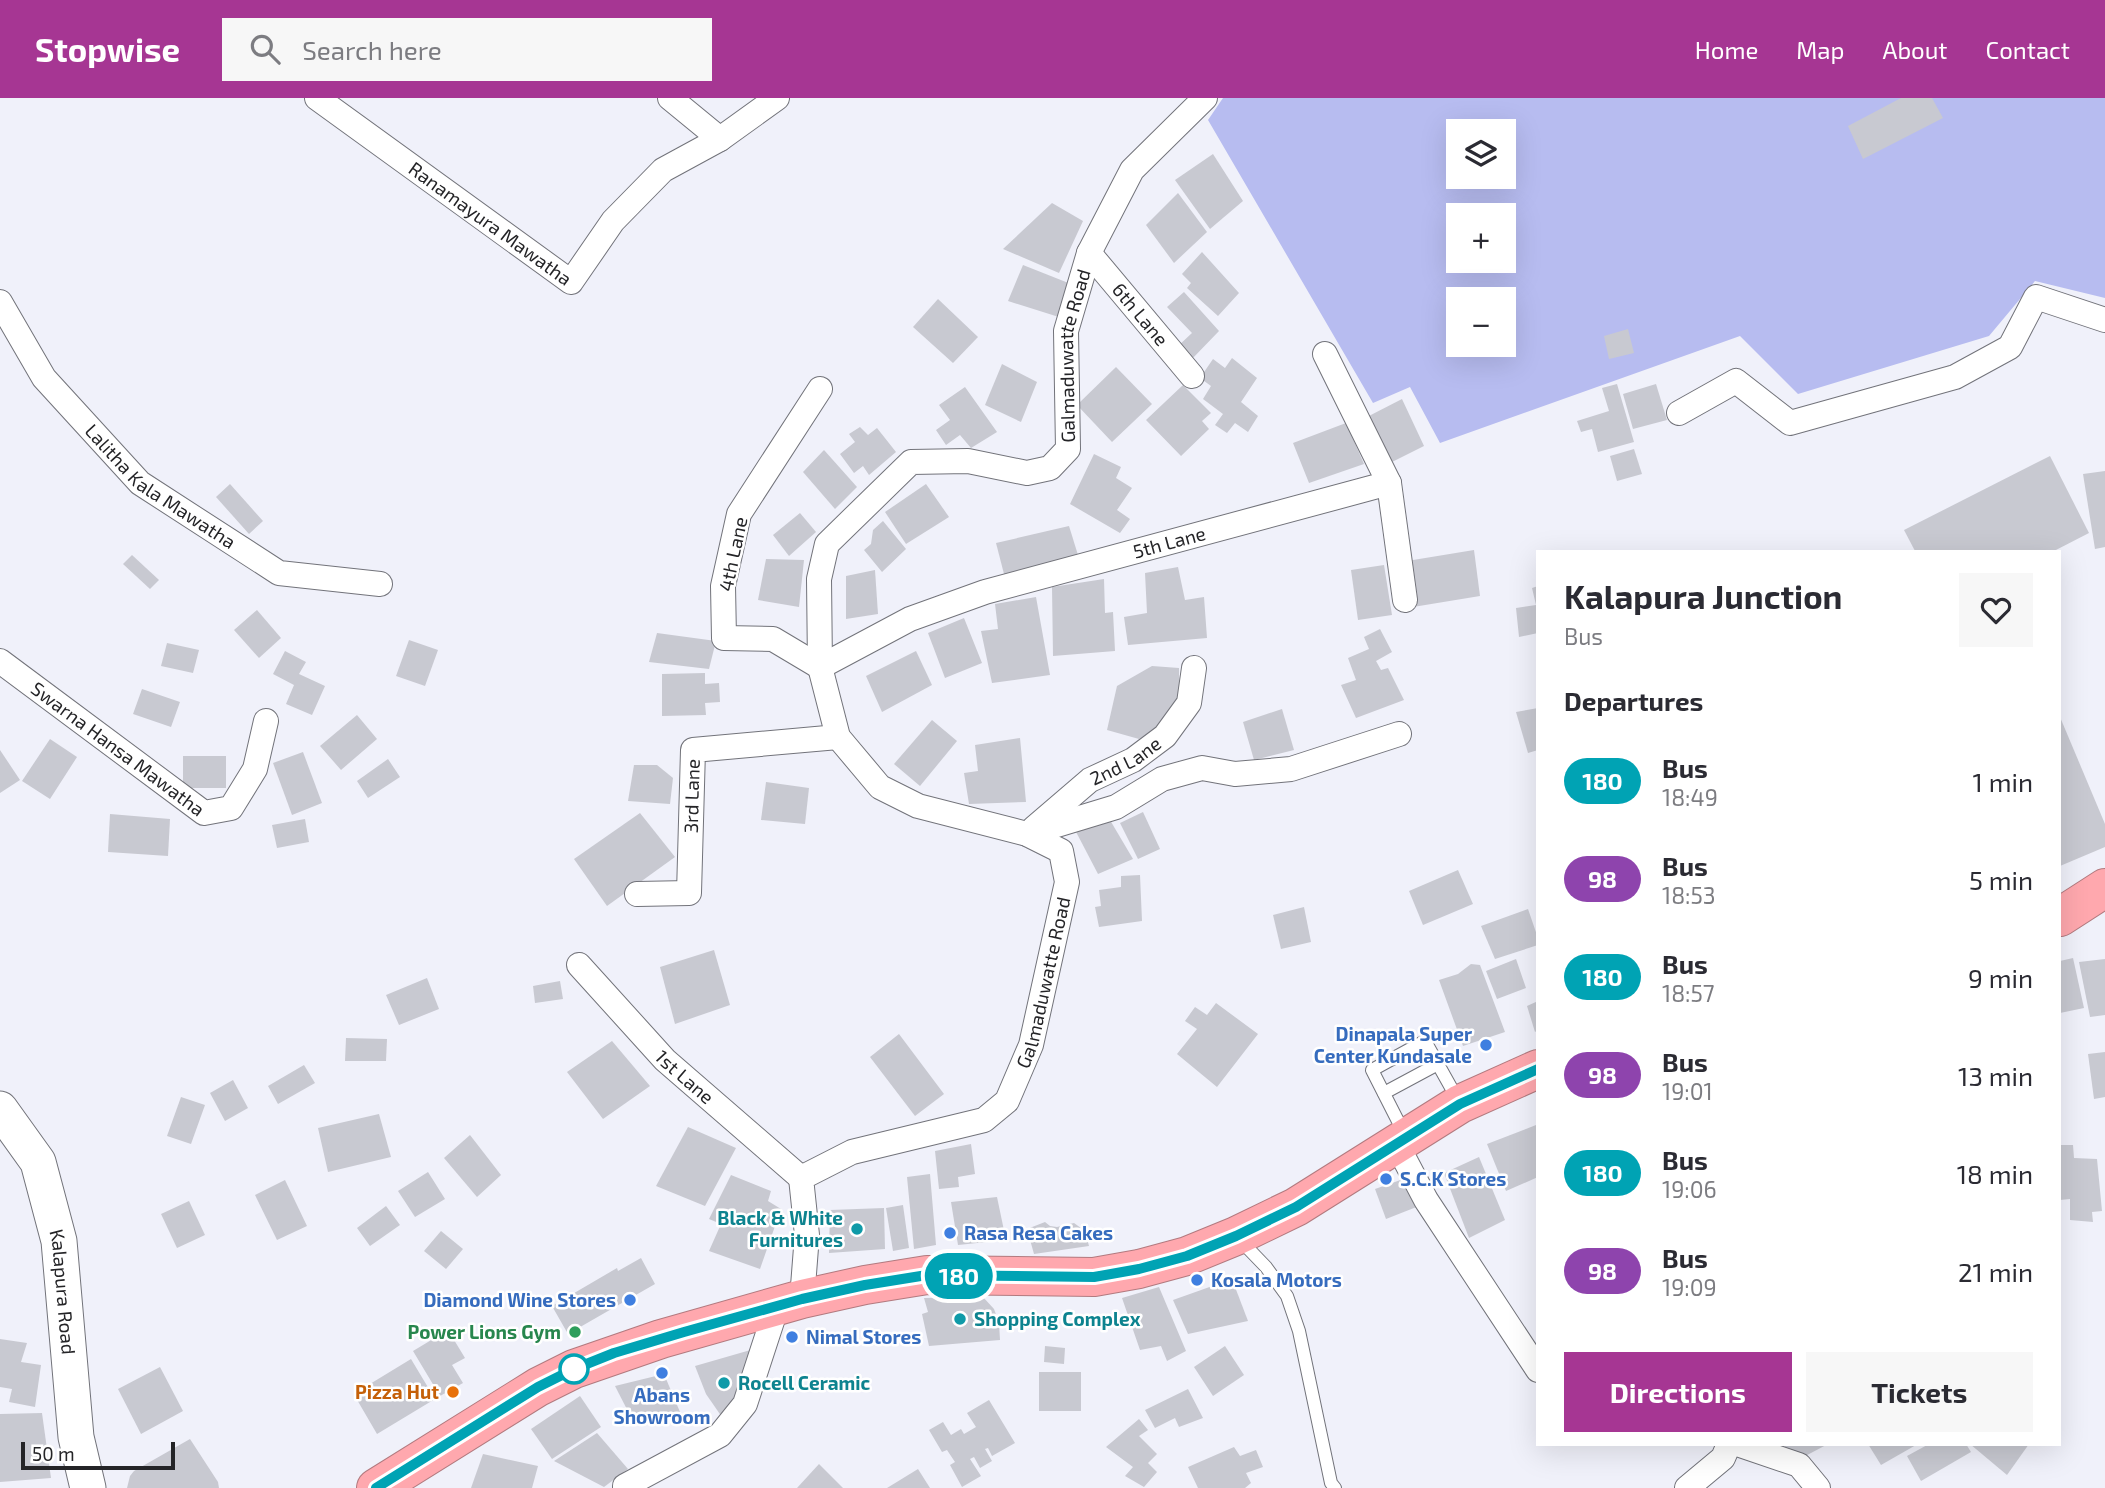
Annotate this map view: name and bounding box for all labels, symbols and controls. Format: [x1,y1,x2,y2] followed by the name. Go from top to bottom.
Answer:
[222,18,712,81] search box
[35,29,180,69] text: Stopwise
[246,30,284,68] icon: search
[302,34,442,65] text: Search here
[1695,35,1758,64] text: Home
[1796,35,1844,64] text: Map
[1882,35,1948,64] text: About
[1986,35,2070,64] text: Contact
[1446,119,1516,357] map controls
[1446,119,1516,189] button: layers
[405,156,577,290] street label: Ranamayura Mawatha
[1446,203,1516,273] button: +
[1054,266,1095,443] street label: Galmaduwatte Road
[1108,278,1174,350] street label: 6th Lane
[1446,287,1516,357] button: −
[81,419,240,553] street label: Lalitha Kala Mawatha
[713,515,752,593] street label: 4th Lane
[1130,521,1208,563] street label: 5th Lane
[1959,573,2033,647] button: heart
[1564,576,1842,616] text: Kalapura Junction
[1564,622,1603,650] text: Bus
[27,676,209,821] street label: Swarna Hansa Mawatha
[1564,685,1703,716] text: Departures
[1086,731,1165,790] street label: 2nd Lane
[1662,752,1708,783] text: Bus
[679,758,704,834] street label: 3rd Lane
[1582,766,1623,795] text: 180
[1973,766,2033,797] text: 1 min
[1662,783,1718,811] text: 18:49
[1662,850,1708,881] text: Bus
[1588,864,1617,893] text: 98
[1969,864,2033,895] text: 5 min
[1662,881,1716,909] text: 18:53
[1010,894,1074,1072] street label: Galmaduwatte Road
[1662,948,1708,979] text: Bus
[1582,962,1623,991] text: 180
[1968,962,2033,993] text: 9 min
[1662,979,1715,1007] text: 18:57
[1314,1022,1472,1067] place label: Dinapala Super Center Kundasale
[1478,1037,1494,1053] marker: Dinapala Super Center Kundasale
[651,1045,719,1108] street label: 1st Lane
[1662,1046,1708,1077] text: Bus
[1588,1060,1617,1089] text: 98
[1958,1060,2033,1091] text: 13 min
[1662,1077,1713,1105] text: 19:01
[1662,1144,1708,1175] text: Bus
[1582,1158,1623,1187] text: 180
[1957,1158,2033,1189] text: 18 min
[1400,1167,1506,1190] place label: S.C.K Stores
[1378,1171,1394,1187] marker: S.C.K Stores
[1662,1175,1717,1203] text: 19:06
[717,1206,843,1251] place label: Black & White Furnitures
[849,1221,865,1237] marker: Black & White Furnitures
[964,1221,1113,1244] place label: Rasa Resa Cakes
[942,1225,958,1241] marker: Rasa Resa Cakes
[45,1226,81,1355] street label: Kalapura Road
[1662,1242,1708,1273] text: Bus
[919,1253,999,1299] line badge: 180
[1588,1256,1617,1285] text: 98
[1958,1256,2033,1287] text: 21 min
[939,1261,979,1290] text: 180
[1211,1268,1342,1291] place label: Kosala Motors
[1189,1272,1205,1288] marker: Kosala Motors
[1662,1273,1717,1301] text: 19:09
[423,1288,616,1311] place label: Diamond Wine Stores
[622,1292,638,1308] marker: Diamond Wine Stores
[974,1307,1141,1330] place label: Shopping Complex
[952,1311,968,1327] marker: Shopping Complex
[408,1320,561,1344] place label: Power Lions Gym
[567,1324,583,1340] marker: Power Lions Gym
[806,1325,921,1348] place label: Nimal Stores
[784,1329,800,1345] marker: Nimal Stores
[1564,1352,1792,1432] button: Directions
[1806,1352,2033,1432] button: Tickets
[559,1354,589,1384] unlabelled marker
[654,1365,670,1381] marker: Abans Showroom
[738,1371,871,1394] place label: Rocell Ceramic
[716,1375,732,1391] marker: Rocell Ceramic
[355,1380,439,1403] place label: Pizza Hut
[614,1383,710,1428] place label: Abans Showroom
[445,1384,461,1400] marker: Pizza Hut
[21,1439,175,1471] scale bar
[32,1442,75,1465] text: 50 m

